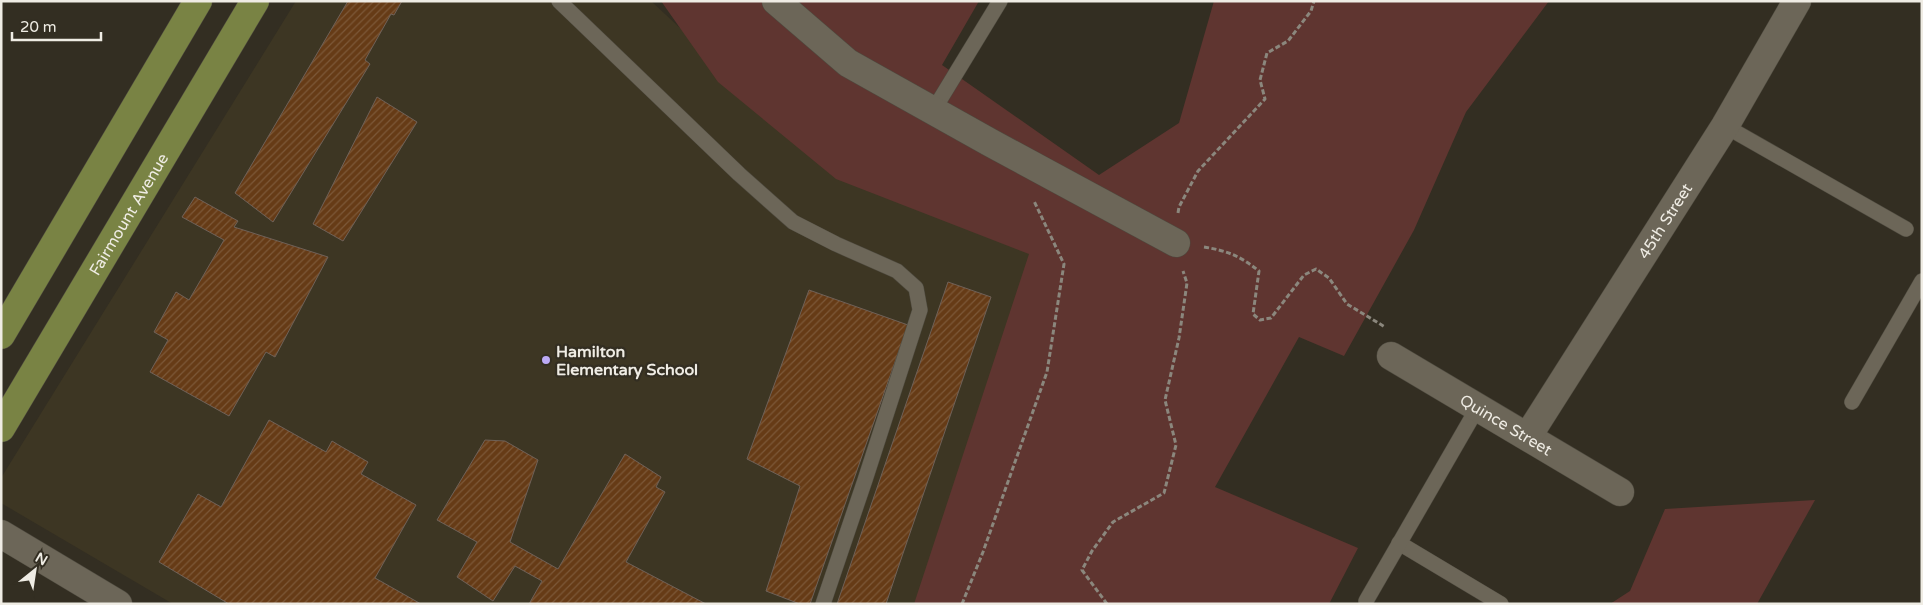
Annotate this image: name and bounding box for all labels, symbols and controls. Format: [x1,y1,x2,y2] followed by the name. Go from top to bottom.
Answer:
[12,10,101,42] scale bar
[20,18,57,36] text: 20 m
[85,150,173,279] street label: Fairmount Avenue
[1634,180,1697,263] street label: 45th Street
[556,342,698,380] place label: Hamilton Elementary School
[540,354,552,366] marker: Hamilton Elementary School
[1456,390,1555,460] street label: Quince Street
[10,545,60,595] north arrow
[32,549,50,569] text: N

